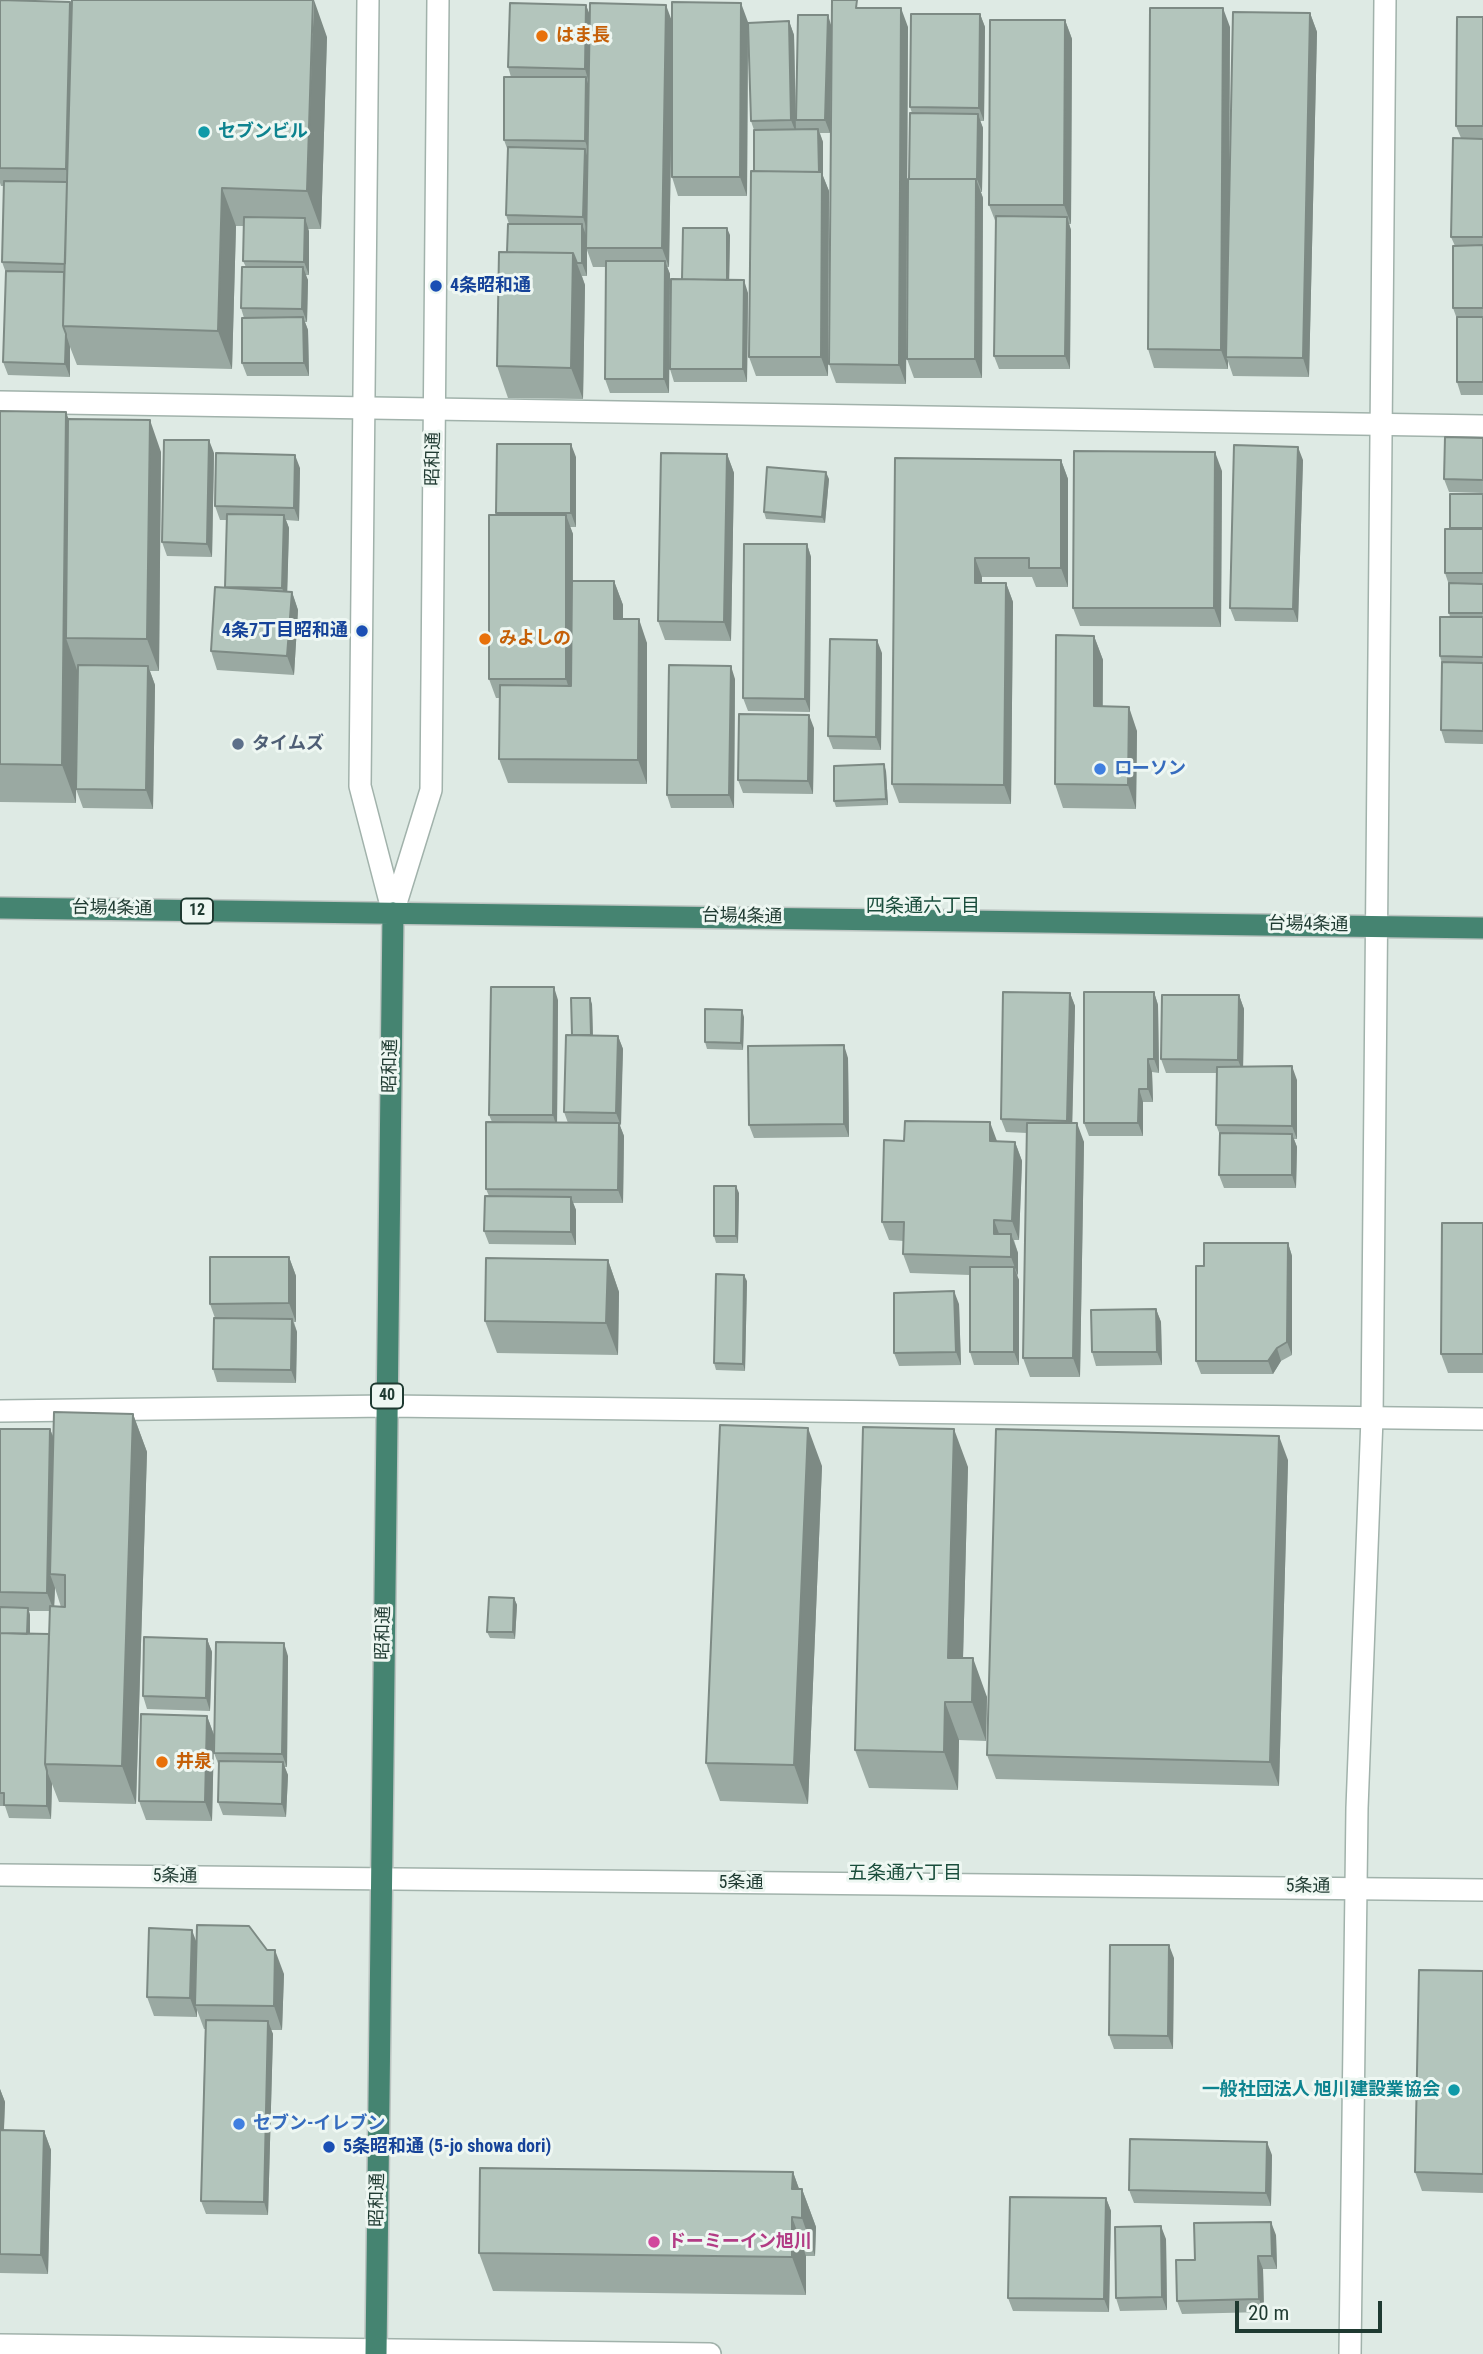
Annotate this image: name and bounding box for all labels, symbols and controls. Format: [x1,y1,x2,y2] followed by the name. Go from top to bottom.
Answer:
[556,25,610,47] place label: はま長
[534,28,550,44] marker: はま長
[218,121,308,143] place label: セブンビル
[196,124,212,140] marker: セブンビル
[450,275,531,297] place label: 4条昭和通
[428,278,444,294] marker: 4条昭和通
[423,432,445,486] street label: 昭和通
[222,620,348,642] place label: 4条7丁目昭和通
[354,623,370,639] marker: 4条7丁目昭和通
[499,628,571,650] place label: みよしの
[477,631,493,647] marker: みよしの
[252,733,324,755] place label: タイムズ
[230,736,246,752] marker: タイムズ
[1114,758,1186,780] place label: ローソン
[1092,761,1108,777] marker: ローソン
[866,896,980,918] district label: 四条通六丁目
[71,897,153,921] street label: 台場4条通
[181,898,213,923] road number: 12
[701,905,783,929] street label: 台場4条通
[1267,913,1349,937] street label: 台場4条通
[380,1039,402,1093] street label: 昭和通
[371,1384,403,1408] road number: 40
[373,1606,395,1660] street label: 昭和通
[176,1751,212,1773] place label: 井泉
[154,1754,170,1770] marker: 井泉
[848,1863,962,1885] district label: 五条通六丁目
[152,1866,198,1888] street label: 5条通
[719,1872,763,1894] street label: 5条通
[1285,1876,1331,1898] street label: 5条通
[1202,2079,1440,2101] place label: 一般社団法人 旭川建設業協会
[1446,2082,1462,2098] marker: 一般社団法人 旭川建設業協会
[253,2113,385,2135] place label: セブン-イレブン
[231,2116,247,2132] marker: セブン-イレブン
[343,2136,551,2158] place label: 5条昭和通 (5-jo showa dori)
[321,2139,337,2155] marker: 5条昭和通 (5-jo showa dori)
[367,2173,389,2227] street label: 昭和通
[668,2231,812,2253] place label: ドーミーイン旭川
[646,2234,662,2250] marker: ドーミーイン旭川
[1238,2288,1385,2332] scale bar
[1248,2301,1289,2325] text: 20 m

